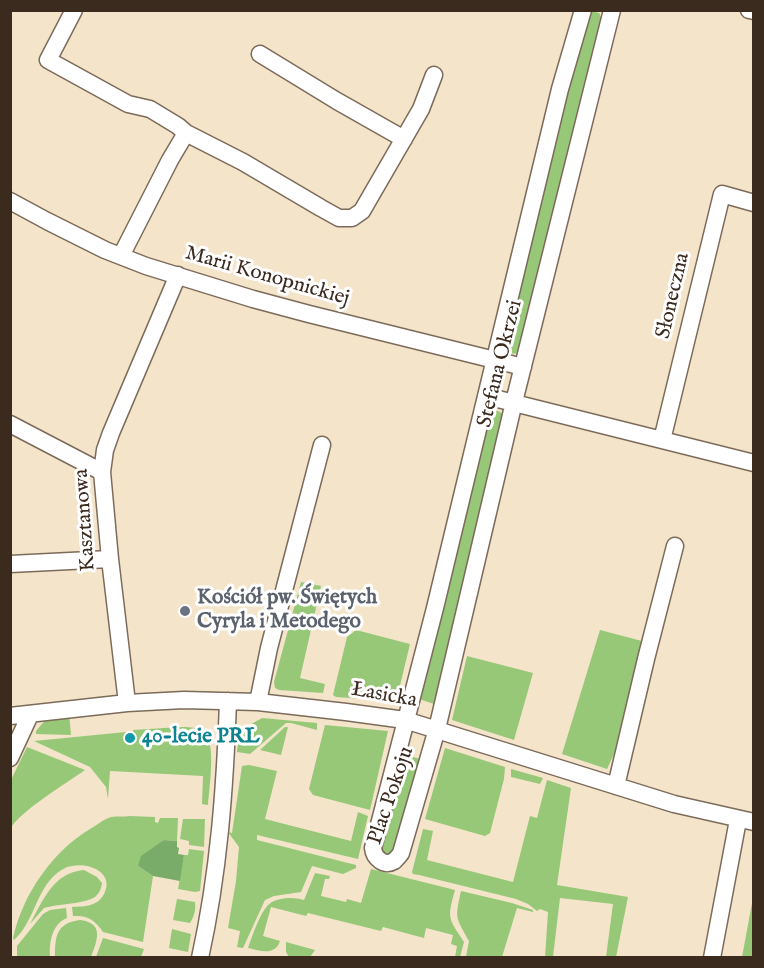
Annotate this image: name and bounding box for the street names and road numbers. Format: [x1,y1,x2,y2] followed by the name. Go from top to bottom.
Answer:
[182,242,352,312] street label: Marii Konopnickiej
[652,251,696,341] street label: Słoneczna
[473,298,529,430] street label: Stefana Okrzei
[70,468,102,572] street label: Kasztanowa
[349,678,419,714] street label: Łasicka
[364,744,420,848] street label: Plac Pokoju

